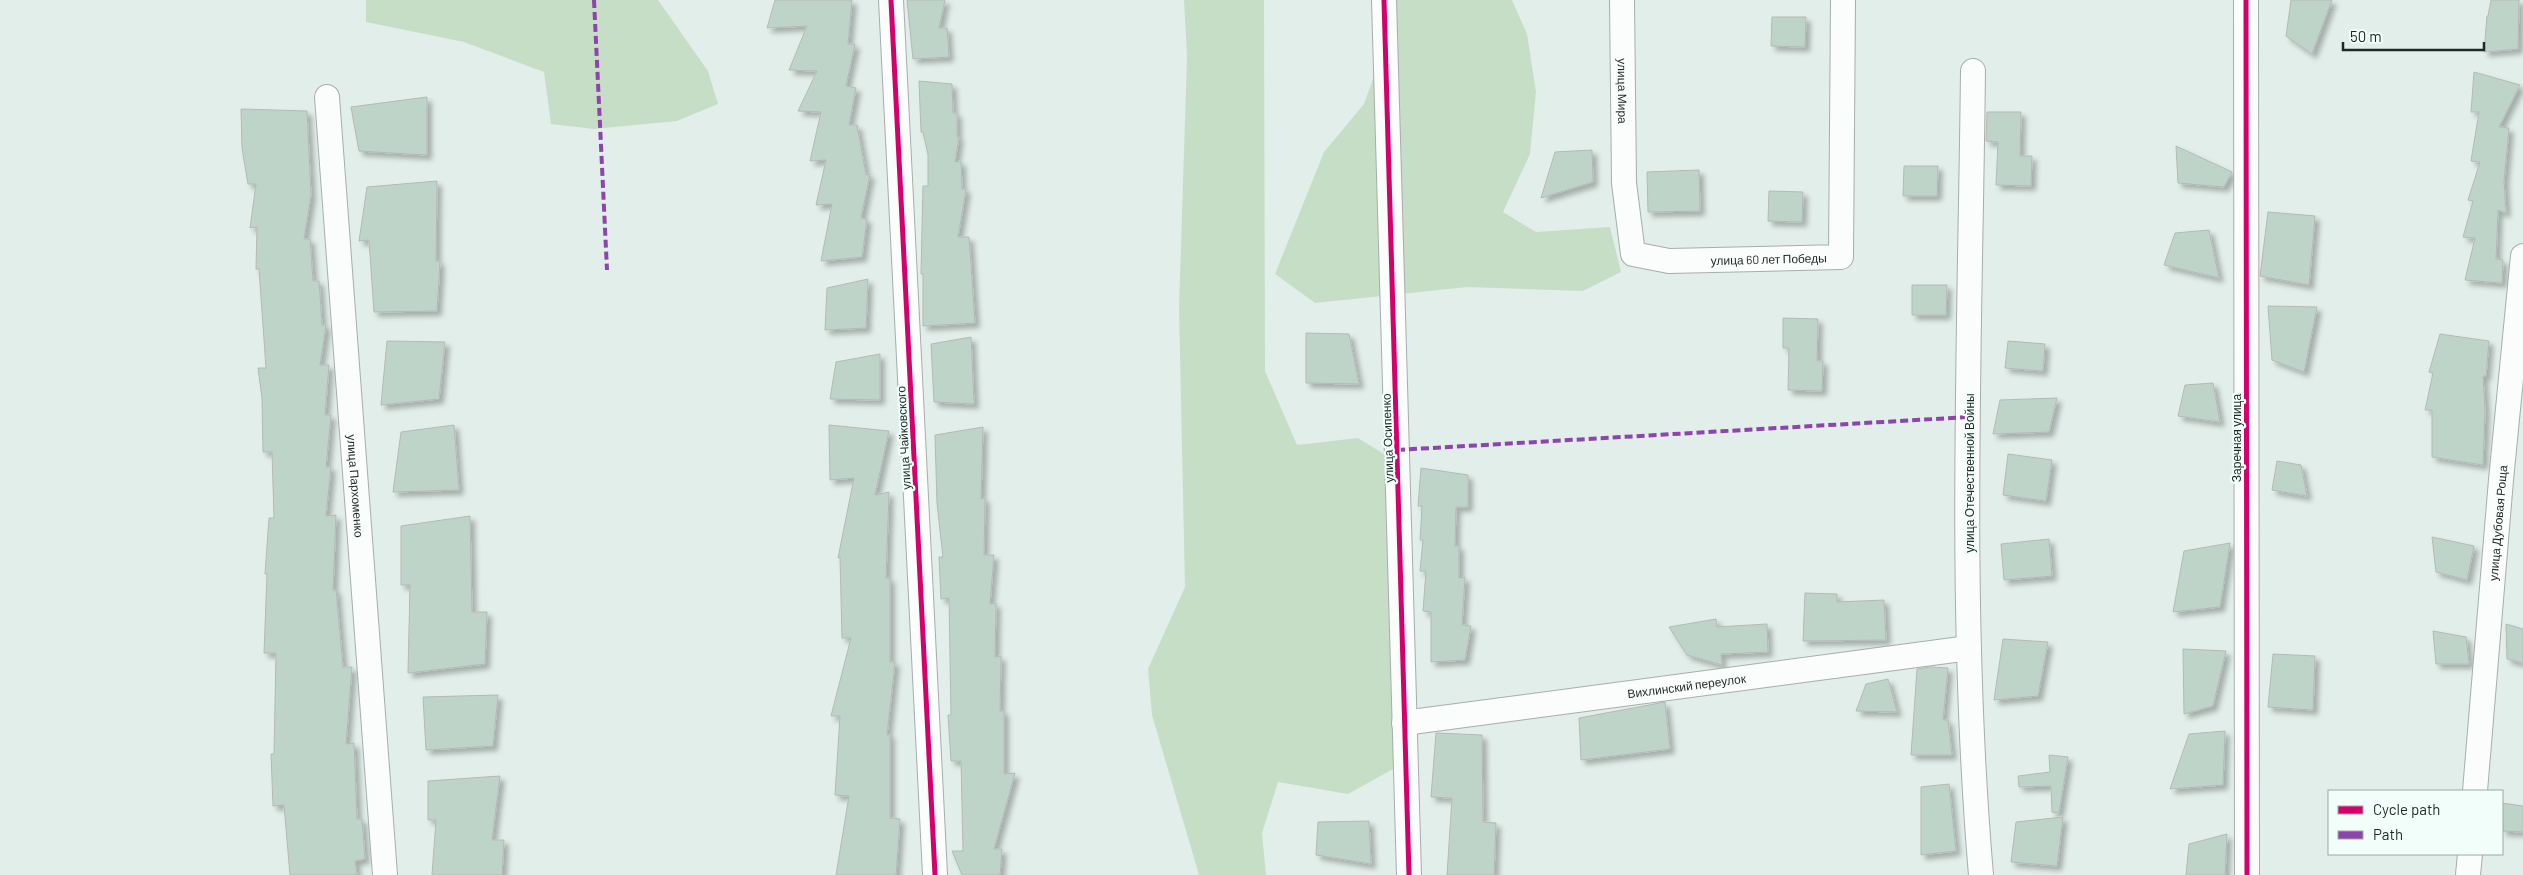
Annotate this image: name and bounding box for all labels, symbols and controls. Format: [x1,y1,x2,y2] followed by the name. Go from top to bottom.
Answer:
[2343,20,2484,52] scale bar
[2350,27,2382,45] text: 50 m
[1615,58,1630,124] street label: улица Мира
[1711,250,1827,268] street label: улица 60 лет Победы
[893,385,914,490] street label: улица Чайковского
[1378,393,1397,483] street label: улица Осипенко
[1962,393,1977,553] street label: улица Отечественной Войны
[2229,394,2244,482] street label: Заречная улица
[344,434,367,538] street label: улица Пархоменко
[2486,464,2510,581] street label: улица Дубовая Роща
[1626,671,1747,700] street label: Вихлинский переулок
[2328,790,2503,855] legend
[2373,800,2440,818] text: Cycle path
[2373,825,2403,843] text: Path

